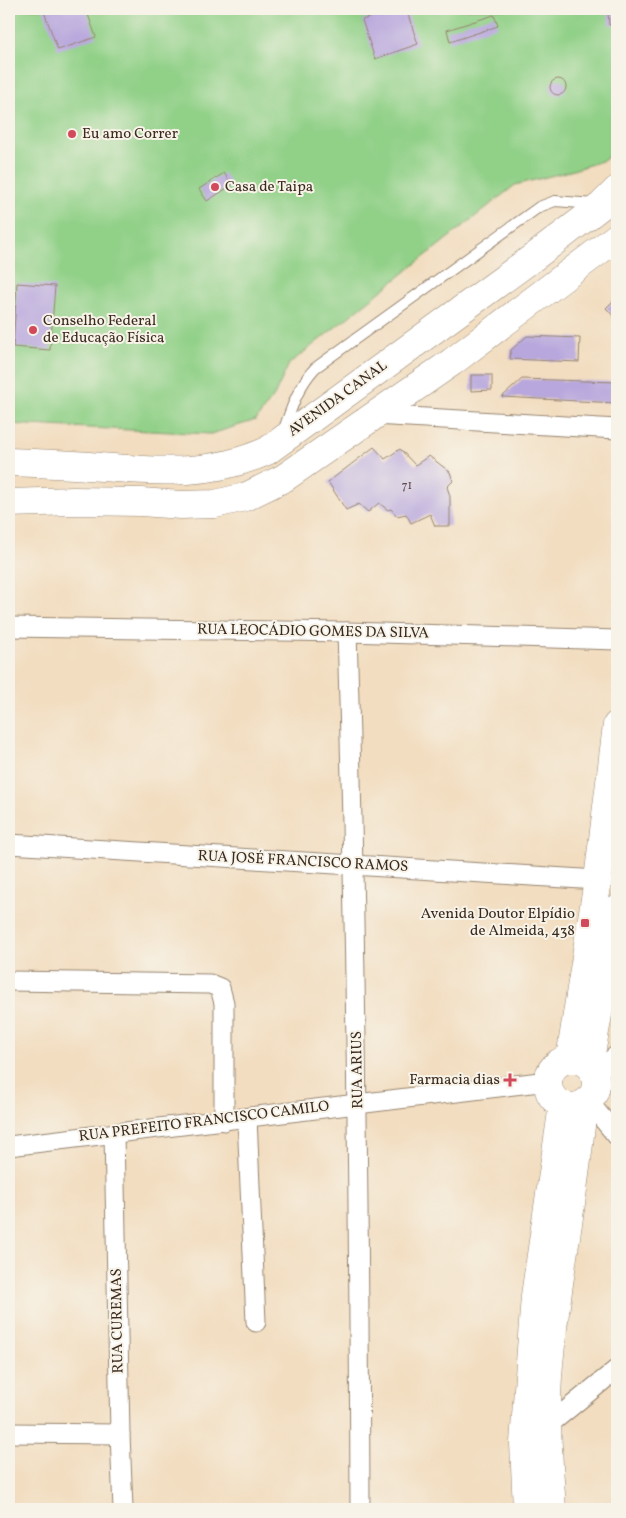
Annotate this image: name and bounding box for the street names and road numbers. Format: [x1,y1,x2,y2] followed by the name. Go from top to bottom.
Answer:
[284,355,392,442] street label: AVENIDA CANAL
[197,619,430,645] street label: RUA LEOCÁDIO GOMES DA SILVA
[197,846,409,878] street label: RUA JOSÉ FRANCISCO RAMOS
[347,1031,369,1109] street label: RUA ARIUS
[78,1096,330,1148] street label: RUA PREFEITO FRANCISCO CAMILO
[107,1268,129,1374] street label: RUA CUREMAS

